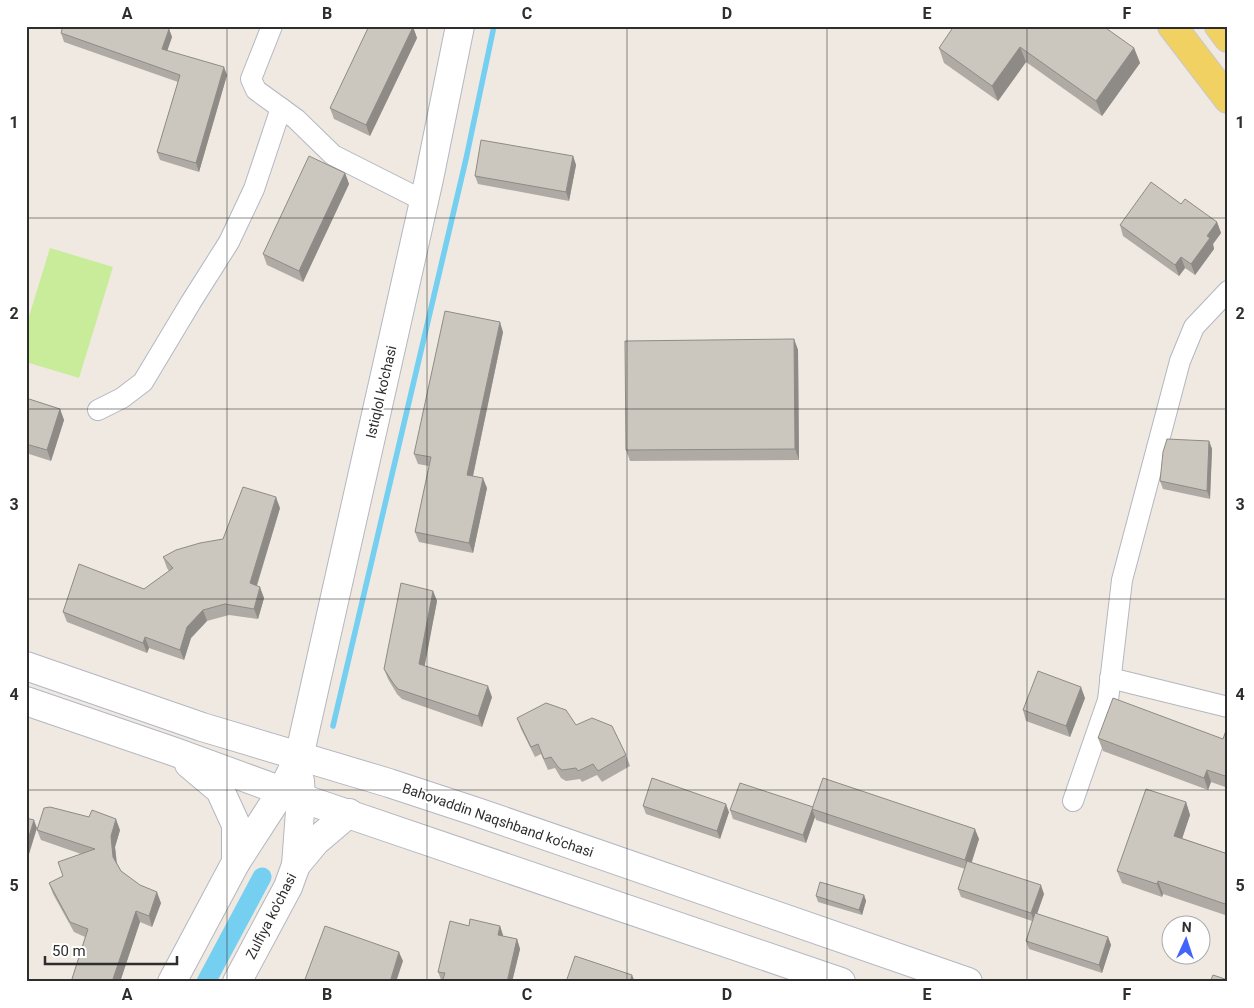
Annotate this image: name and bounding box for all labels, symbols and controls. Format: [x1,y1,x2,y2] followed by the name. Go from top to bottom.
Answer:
[122,4,133,23] text: A
[322,4,332,23] text: B
[522,4,532,23] text: C
[722,4,732,23] text: D
[923,4,932,23] text: E
[1123,4,1132,23] text: F
[9,113,19,132] text: 1
[1235,113,1245,132] text: 1
[9,304,19,323] text: 2
[1235,304,1245,323] text: 2
[363,344,399,440] street label: Istiqlol ko'chasi
[9,495,19,514] text: 3
[1235,495,1245,514] text: 3
[9,685,19,704] text: 4
[1235,685,1245,704] text: 4
[400,780,596,860] street label: Bahovaddin Naqshband ko'chasi
[242,870,300,962] street label: Zulfiya ko'chasi
[9,876,19,895] text: 5
[1235,876,1245,895] text: 5
[1162,916,1212,966] north arrow
[1181,919,1192,935] text: N
[45,933,178,965] scale bar
[52,942,86,960] text: 50 m
[122,985,133,1004] text: A
[322,985,332,1004] text: B
[522,985,532,1004] text: C
[722,985,732,1004] text: D
[923,985,932,1004] text: E
[1123,985,1132,1004] text: F

